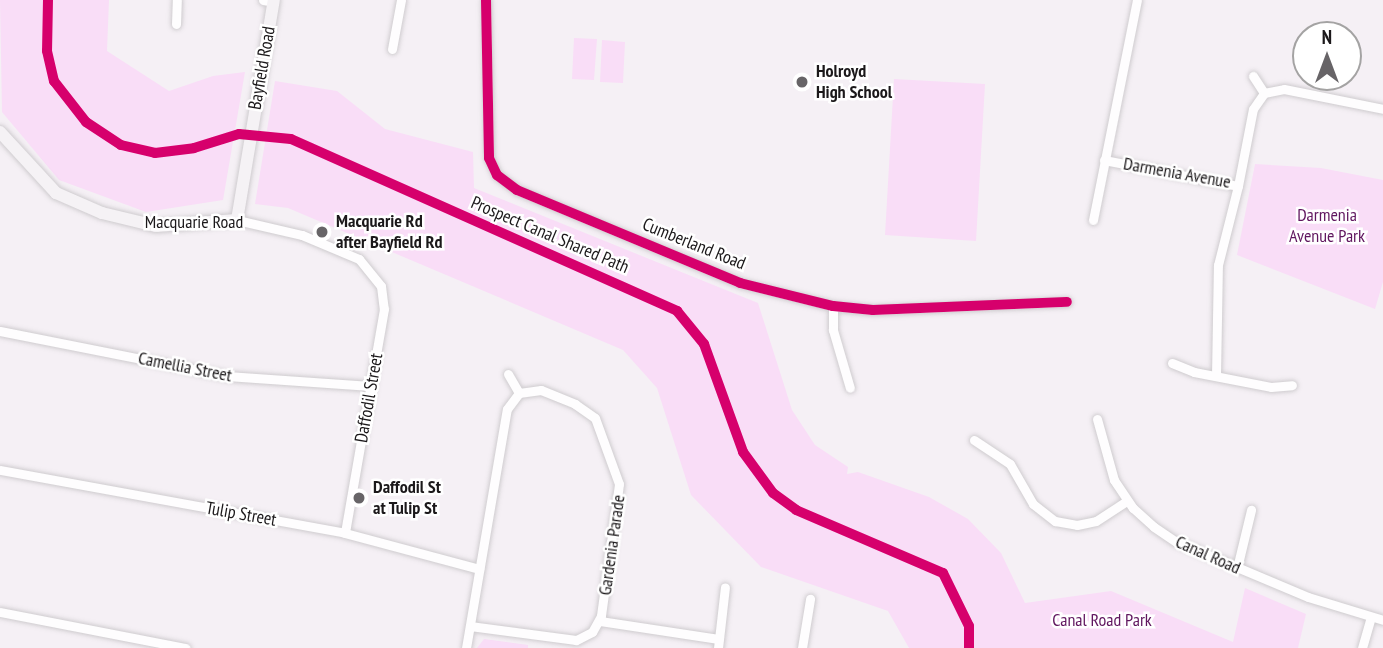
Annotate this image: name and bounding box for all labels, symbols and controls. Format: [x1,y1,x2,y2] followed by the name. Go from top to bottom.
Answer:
[1292,21,1362,91] north arrow
[244,25,280,111] street label: Bayfield Road
[1322,25,1332,49] text: N
[816,61,892,104] place label: Holroyd High School
[794,74,810,90] marker: Holroyd High School
[1121,153,1233,193] street label: Darmenia Avenue
[468,192,632,278] street label: Prospect Canal Shared Path
[1289,205,1365,248] park label: Darmenia Avenue Park
[145,211,243,233] street label: Macquarie Road
[336,211,443,254] place label: Macquarie Rd after Bayfield Rd
[639,214,749,274] street label: Cumberland Road
[314,224,330,240] marker: Macquarie Rd after Bayfield Rd
[136,347,234,387] street label: Camellia Street
[351,352,387,444] street label: Daffodil Street
[373,477,441,520] place label: Daffodil St at Tulip St
[351,490,367,506] marker: Daffodil St at Tulip St
[594,493,630,597] street label: Gardenia Parade
[204,497,278,531] street label: Tulip Street
[1172,531,1244,579] street label: Canal Road
[1052,609,1152,631] park label: Canal Road Park

